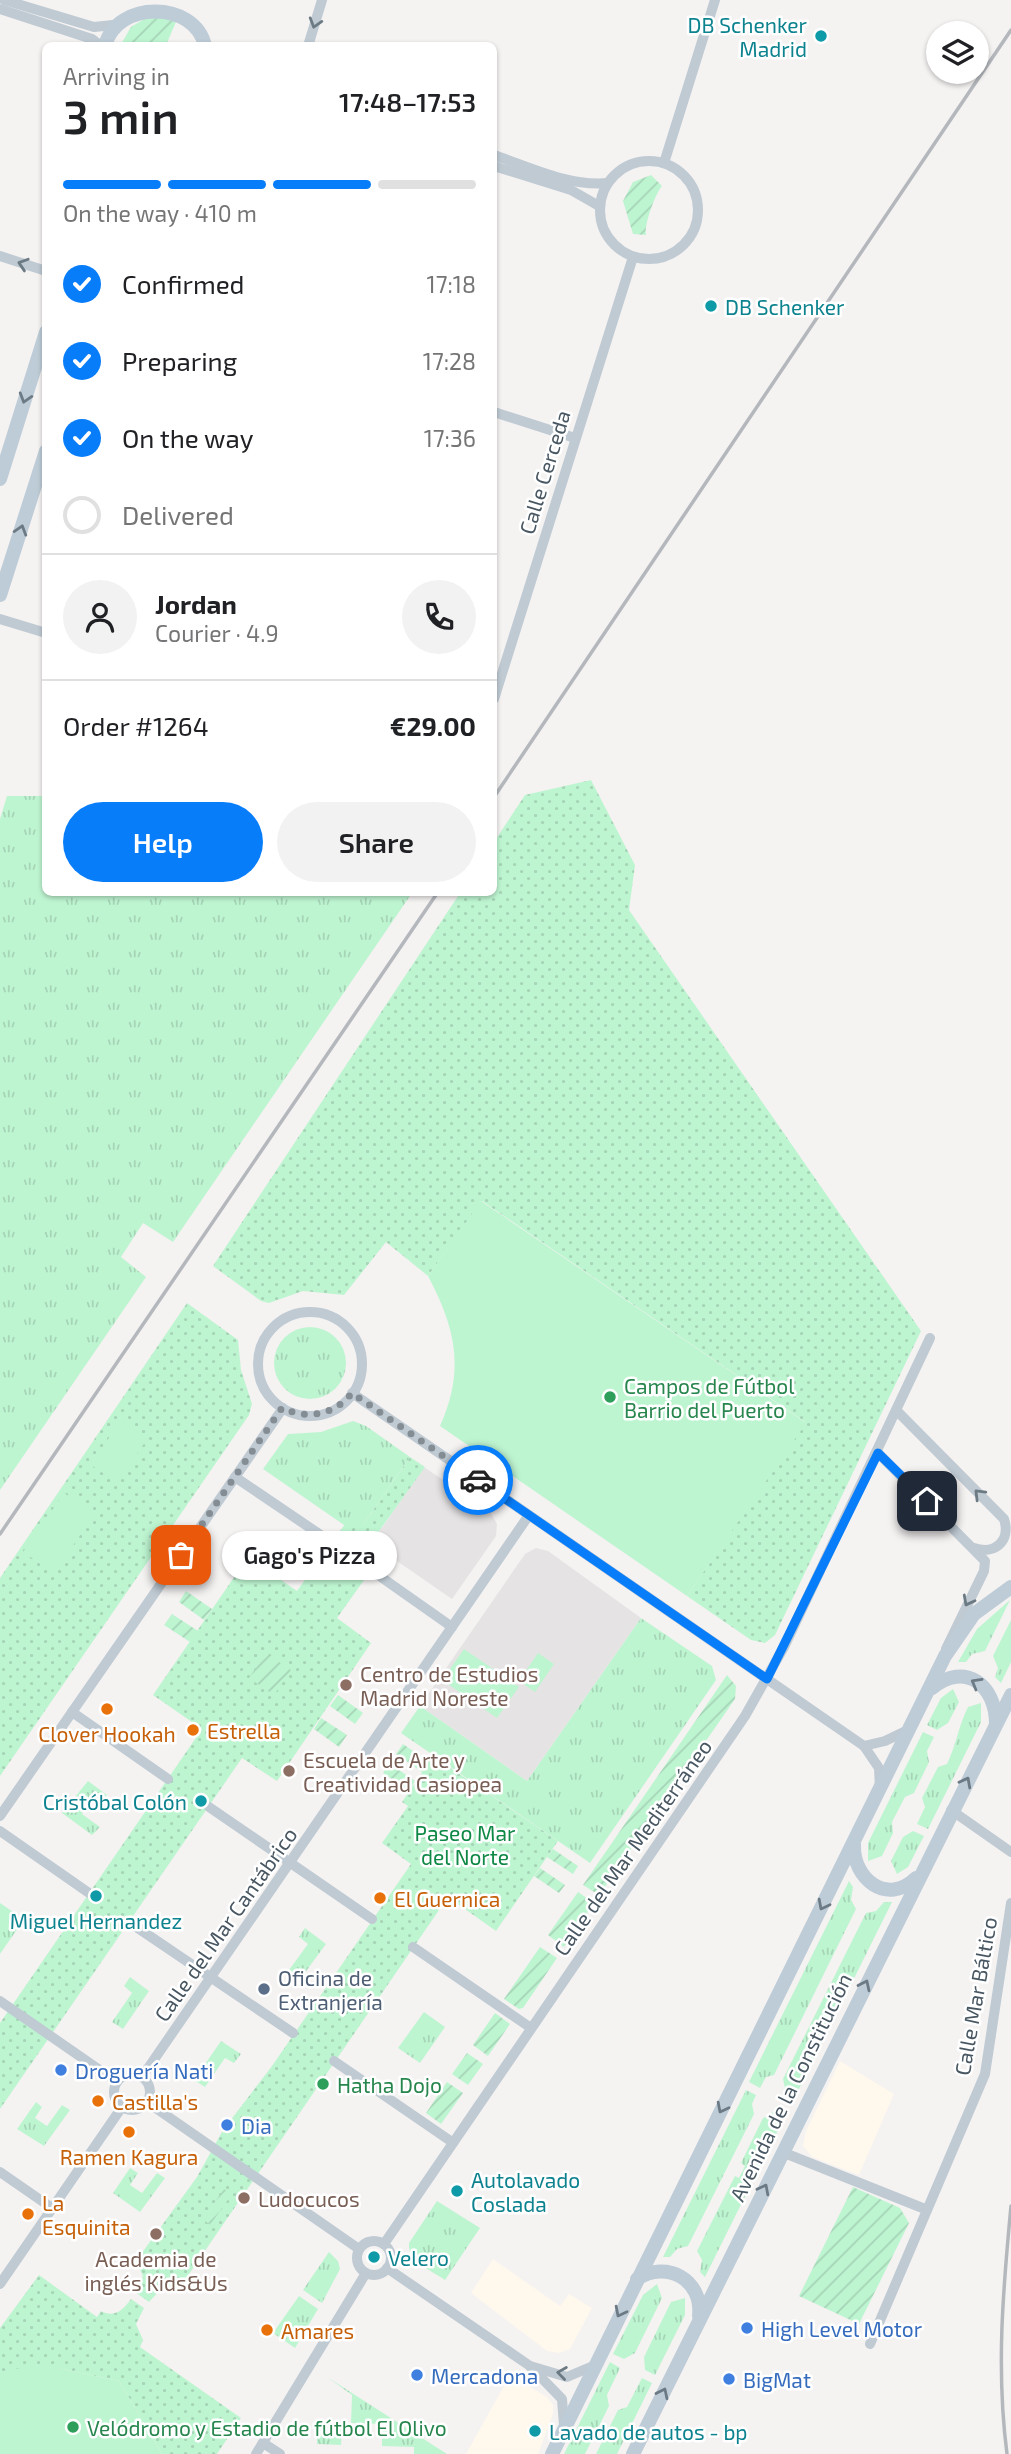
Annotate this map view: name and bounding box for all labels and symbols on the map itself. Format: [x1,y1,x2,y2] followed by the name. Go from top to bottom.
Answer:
[688,12,808,61] place label: DB Schenker Madrid
[308,16,323,28] one-way arrow
[813,28,829,44] marker: DB Schenker Madrid
[17,257,29,272] one-way arrow
[725,294,845,319] place label: DB Schenker
[703,298,719,314] marker: DB Schenker
[19,391,34,403] one-way arrow
[513,407,575,537] street label: Calle Cerceda
[13,524,27,537] one-way arrow
[624,1373,795,1422] place label: Campos de Fútbol Barrio del Puerto
[602,1389,618,1405] marker: Campos de Fútbol Barrio del Puerto
[443,1445,513,1515] courier
[897,1471,957,1531] pin
[974,1489,987,1502] one-way arrow
[151,1525,211,1585] pin
[223,1530,398,1580] callout: Gago's Pizza
[963,1593,976,1606] one-way arrow
[360,1661,538,1710] place label: Centro de Estudios Madrid Noreste
[338,1677,354,1693] marker: Centro de Estudios Madrid Noreste
[970,1678,983,1691] one-way arrow
[99,1701,115,1717] marker: Clover Hookah
[207,1718,281,1743] place label: Estrella
[38,1721,176,1746] place label: Clover Hookah
[185,1722,201,1738] marker: Estrella
[548,1734,716,1960] street label: Calle del Mar Mediterráneo
[303,1747,502,1796] place label: Escuela de Arte y Creatividad Casiopea
[281,1763,297,1779] marker: Escuela de Arte y Creatividad Casiopea
[958,1777,971,1789] one-way arrow
[43,1789,187,1814] place label: Cristóbal Colón
[193,1793,209,1809] marker: Cristóbal Colón
[415,1820,516,1869] park label: Paseo Mar del Norte
[148,1822,302,2026] street label: Calle del Mar Cantábrico
[394,1886,500,1911] place label: El Guernica
[88,1888,104,1904] marker: Miguel Hernandez
[372,1890,388,1906] marker: El Guernica
[818,1898,832,1910] one-way arrow
[10,1908,182,1933] place label: Miguel Hernandez
[949,1915,1001,2077] street label: Calle Mar Báltico
[278,1965,383,2015] place label: Oficina de Extranjería
[724,1969,856,2205] street label: Avenida de la Constitución
[856,1980,870,1992] one-way arrow
[256,1981,272,1997] marker: Oficina de Extranjería
[75,2058,213,2083] place label: Droguería Nati
[53,2062,69,2078] marker: Droguería Nati
[337,2072,442,2098] place label: Hatha Dojo
[315,2076,331,2092] marker: Hatha Dojo
[112,2089,198,2114] place label: Castilla's
[90,2093,106,2109] marker: Castilla's
[716,2101,730,2113] one-way arrow
[241,2113,272,2138] place label: Dia
[219,2117,235,2133] marker: Dia
[121,2124,137,2140] marker: Ramen Kagura
[60,2144,198,2169] place label: Ramen Kagura
[471,2167,580,2216] place label: Autolavado Coslada
[449,2183,465,2199] marker: Autolavado Coslada
[755,2184,769,2196] one-way arrow
[258,2186,360,2211] place label: Ludocucos
[42,2190,131,2239] place label: La Esquinita
[236,2190,252,2206] marker: Ludocucos
[20,2206,36,2222] marker: La Esquinita
[148,2226,164,2242] marker: Academia de inglés Kids&Us
[388,2245,449,2270] place label: Velero
[84,2246,228,2295] place label: Academia de inglés Kids&Us
[366,2249,382,2265] marker: Velero
[615,2305,629,2317] one-way arrow
[761,2316,923,2341] place label: High Level Motor
[281,2318,354,2343] place label: Amares
[739,2320,755,2336] marker: High Level Motor
[259,2322,275,2338] marker: Amares
[431,2363,538,2388] place label: Mercadona
[556,2366,567,2381] one-way arrow
[409,2367,425,2383] marker: Mercadona
[743,2367,811,2392] place label: BigMat
[721,2371,737,2387] marker: BigMat
[654,2388,668,2400] one-way arrow
[87,2415,447,2440] place label: Velódromo y Estadio de fútbol El Olivo
[65,2419,81,2435] marker: Velódromo y Estadio de fútbol El Olivo
[549,2419,748,2444] place label: Lavado de autos - bp
[527,2423,543,2439] marker: Lavado de autos - bp

